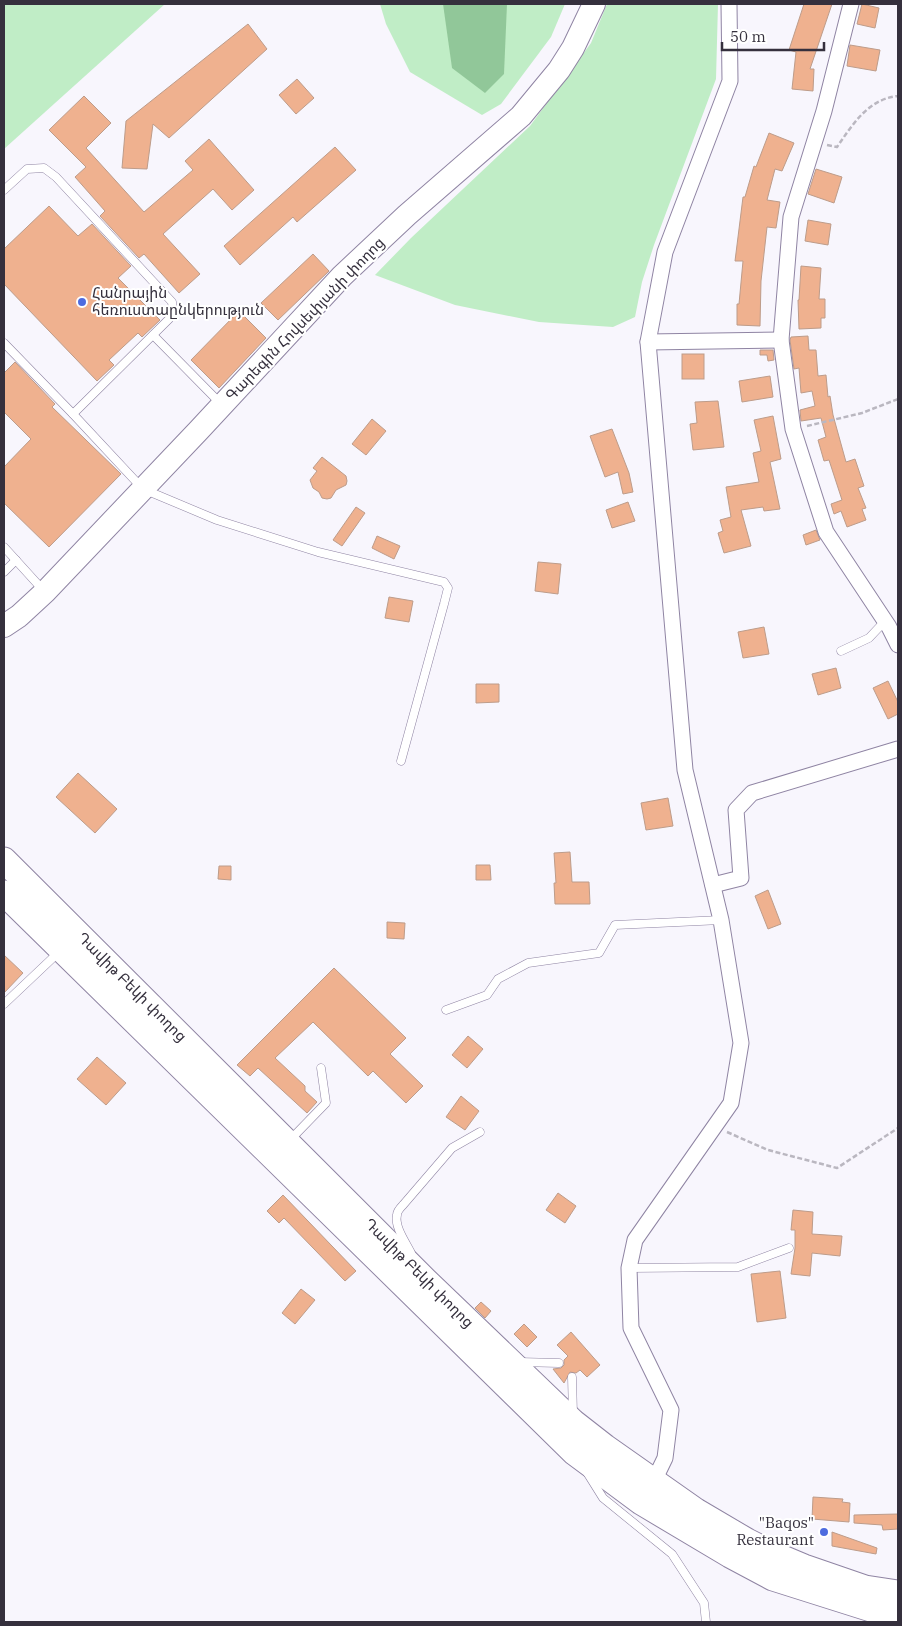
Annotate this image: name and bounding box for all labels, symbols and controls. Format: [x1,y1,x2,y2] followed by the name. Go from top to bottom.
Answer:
[722,20,824,52] scale bar
[730,27,766,46] text: 50 m
[221,233,388,405] street label: Գարեգին Հովսեփյանի փողոց
[92,283,264,319] place label: Հանրային հեռուստաընկերություն
[76,296,88,308] marker: Հանրային հեռուստաընկերություն
[74,928,191,1045] street label: Դավիթ Բեկի փողոց
[361,1214,478,1331] street label: Դավիթ Բեկի փողոց
[736,1513,814,1549] place label: "Baqos" Restaurant
[818,1526,830,1538] marker: "Baqos" Restaurant

